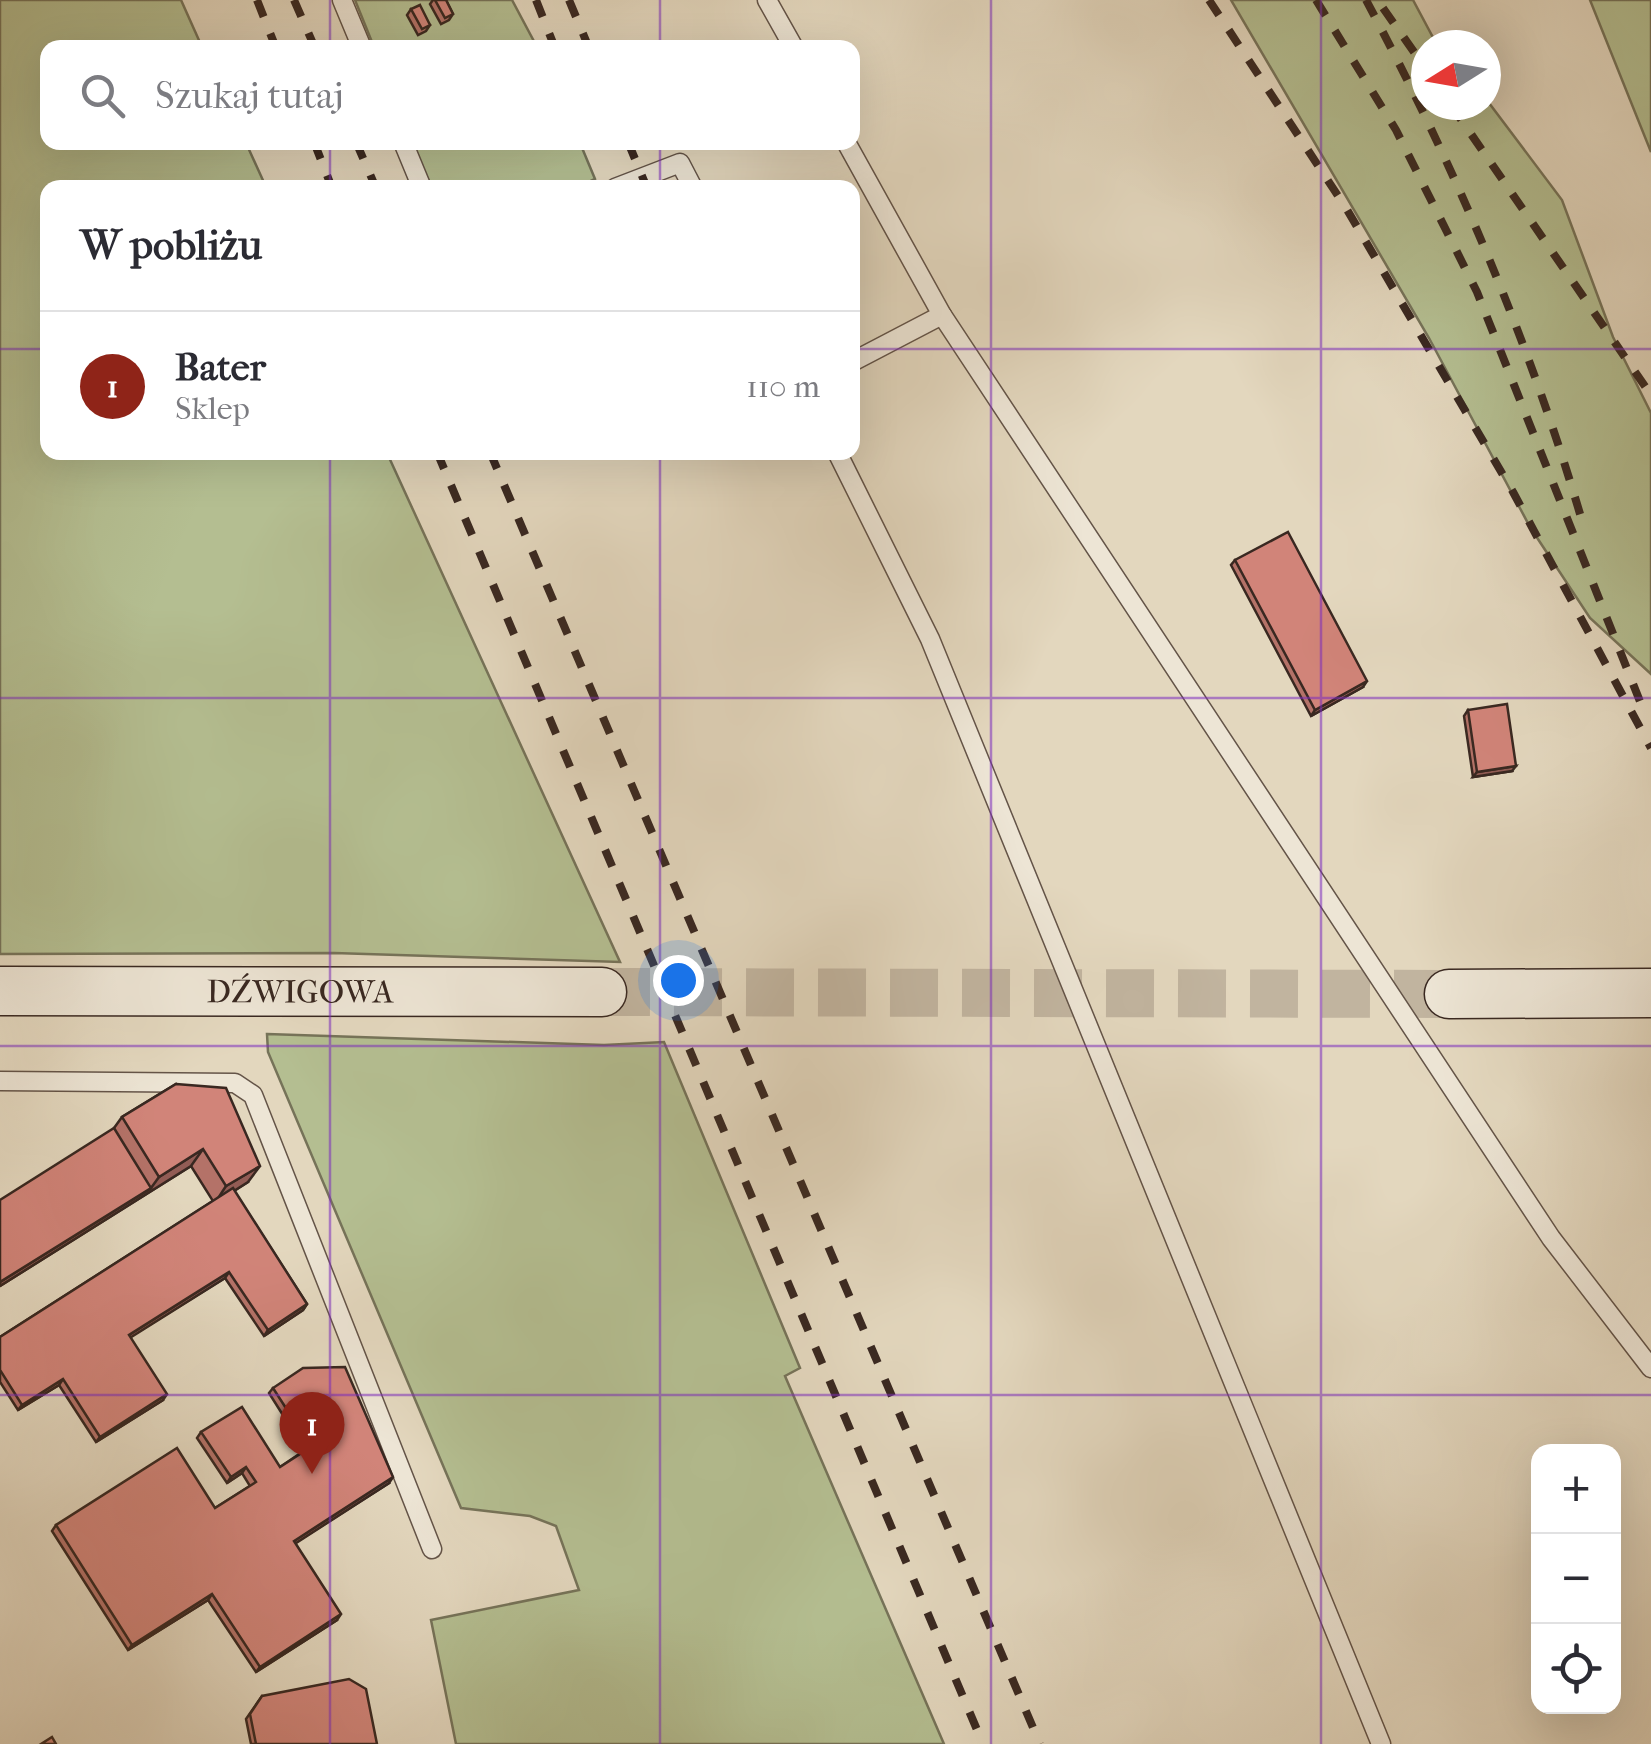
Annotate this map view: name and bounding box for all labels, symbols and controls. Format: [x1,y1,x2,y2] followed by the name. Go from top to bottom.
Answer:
[1411,30,1501,120] north arrow
[40,40,860,150] search box
[75,68,130,123] icon: search
[155,73,344,118] text: Szukaj tutaj
[80,221,262,270] text: W pobliżu
[175,345,266,390] text: Bater
[107,368,118,405] text: 1
[746,368,820,405] text: 110 m
[175,390,250,427] text: Sklep
[653,955,704,1006] your location
[206,973,394,1010] street label: DŹWIGOWA
[280,1392,344,1474] pin: 1
[1531,1444,1621,1714] map controls
[1531,1444,1621,1534] button: +
[1531,1534,1621,1624] button: −
[1531,1624,1621,1714] button: locate

